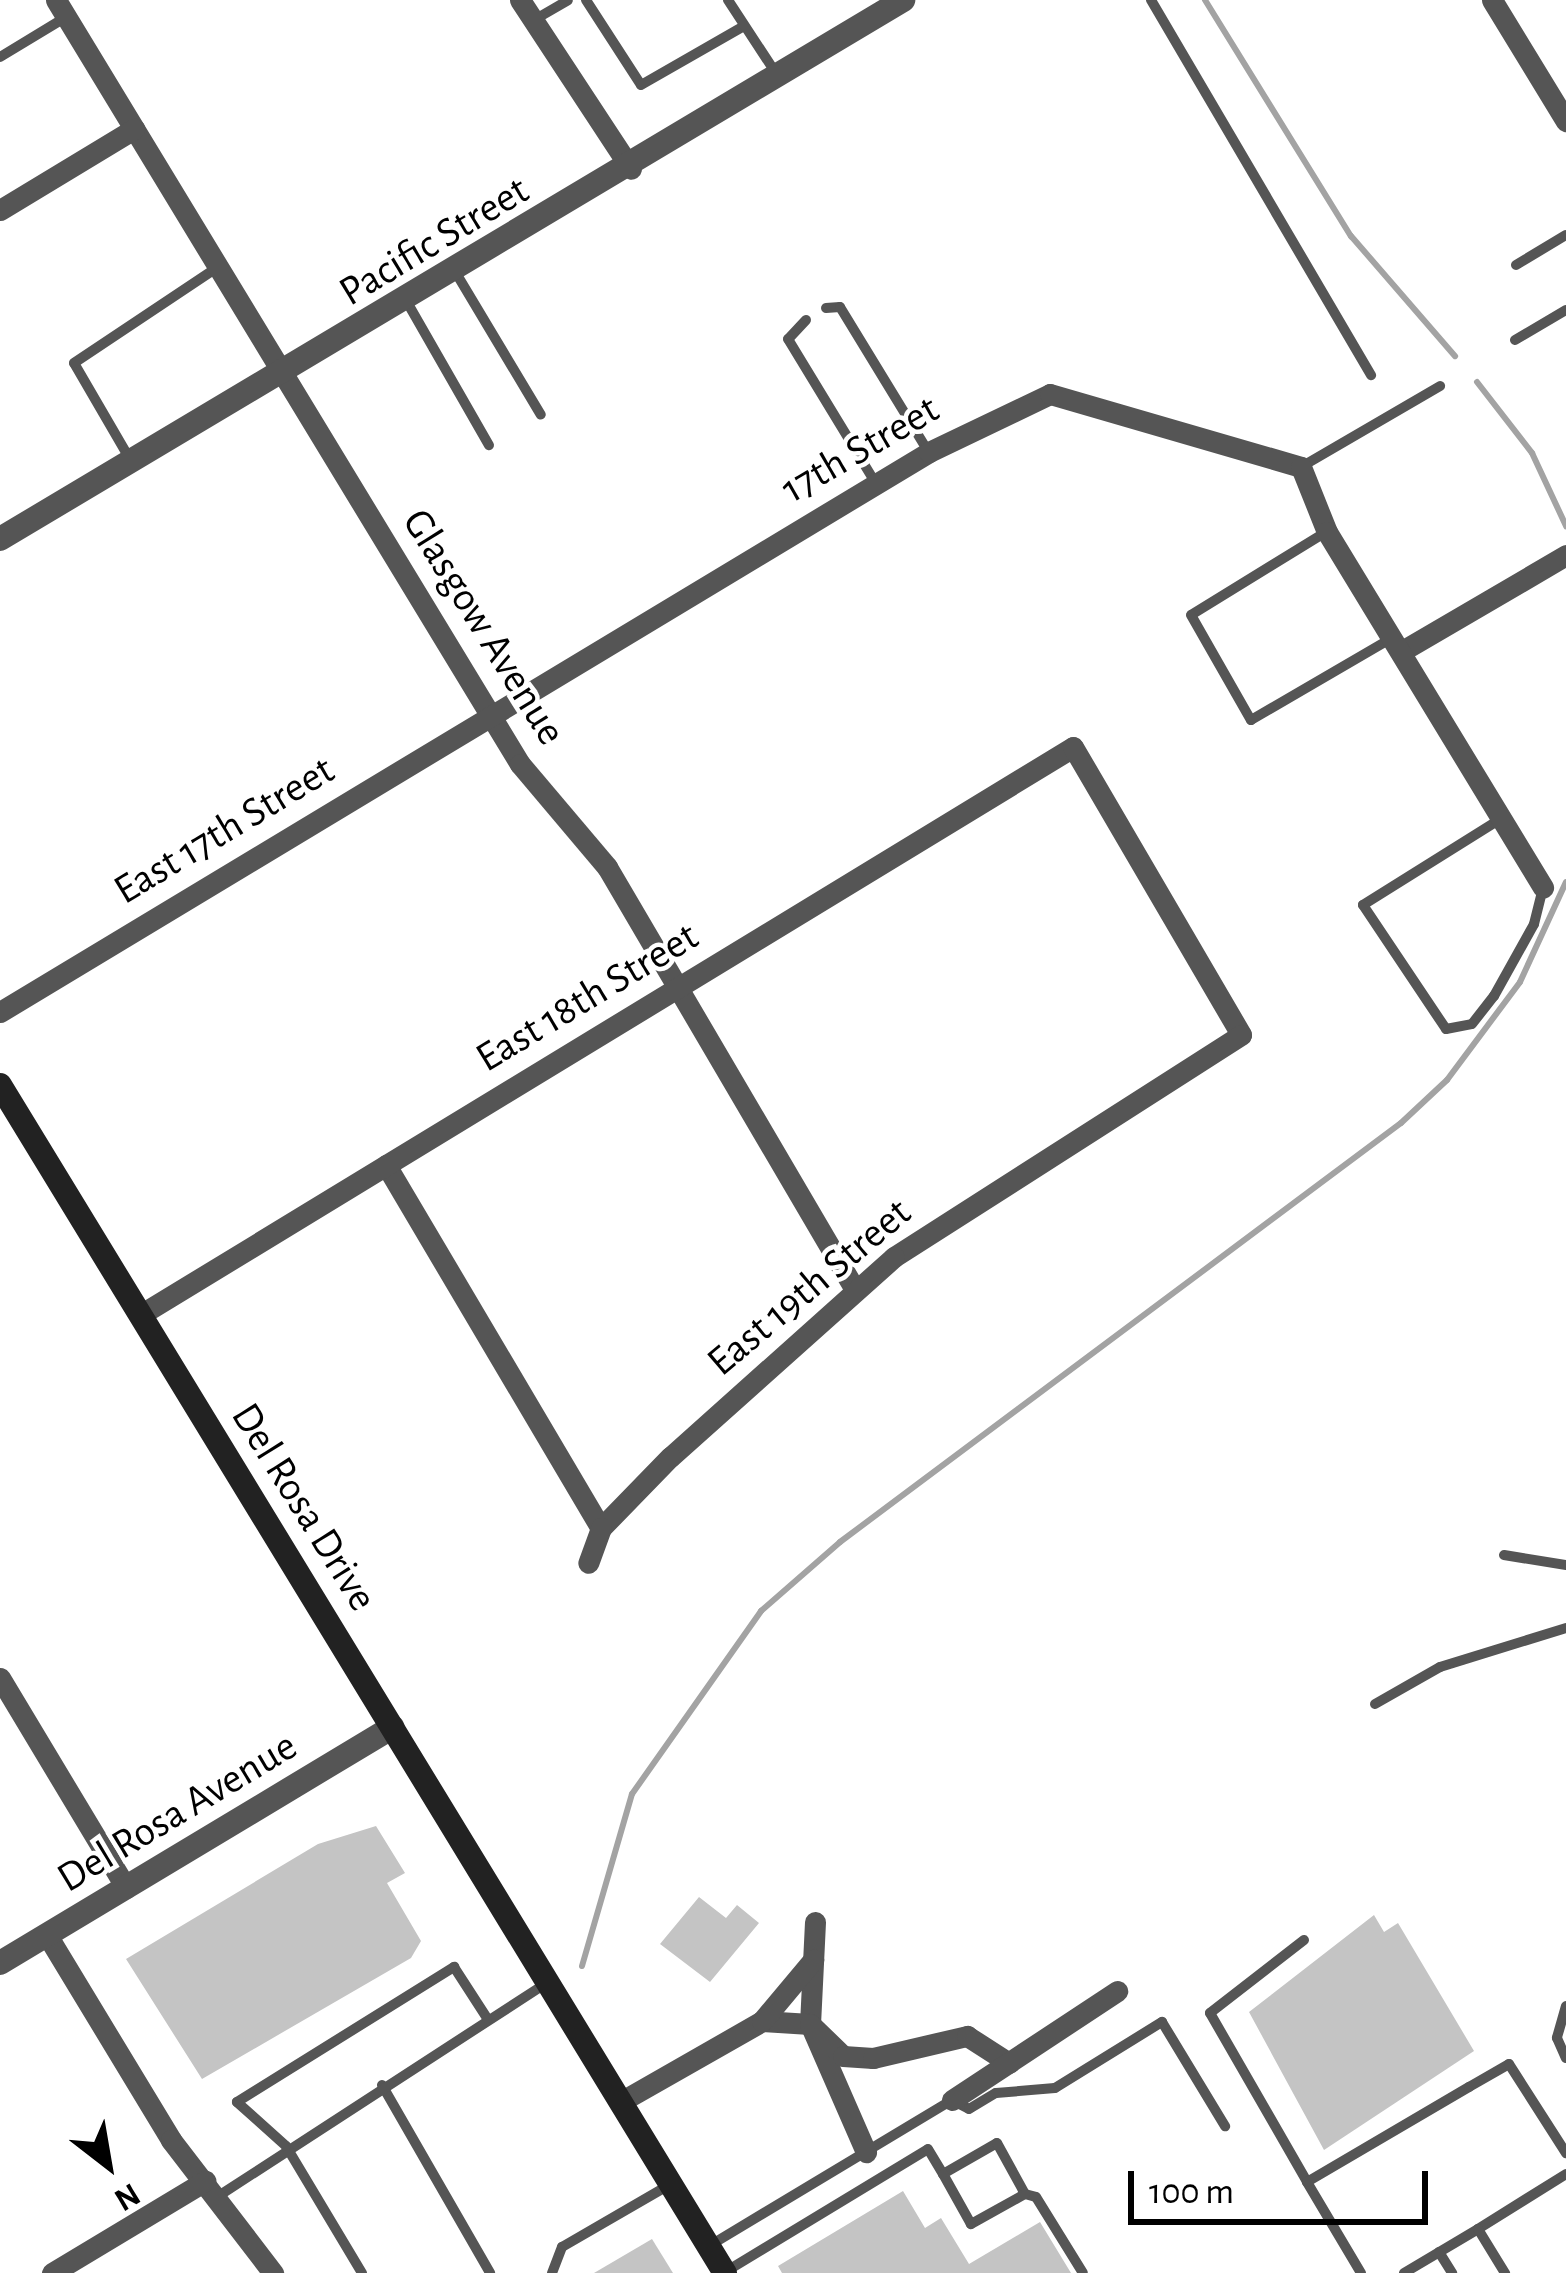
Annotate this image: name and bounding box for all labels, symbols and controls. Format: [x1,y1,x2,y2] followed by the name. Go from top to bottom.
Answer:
[330,165,538,317] street label: Pacific Street
[772,384,948,514] street label: 17th Street
[392,500,576,754] street label: Glasgow Avenue
[105,745,343,915] street label: East 17th Street
[467,911,707,1083] street label: East 18th Street
[697,1187,921,1387] street label: East 19th Street
[220,1394,388,1620] street label: Del Rosa Drive
[48,1721,306,1903] street label: Del Rosa Avenue
[48,2105,168,2225] north arrow
[1134,2147,1434,2221] scale bar
[1149,2174,1234,2210] text: 100 m
[108,2176,145,2216] text: N

